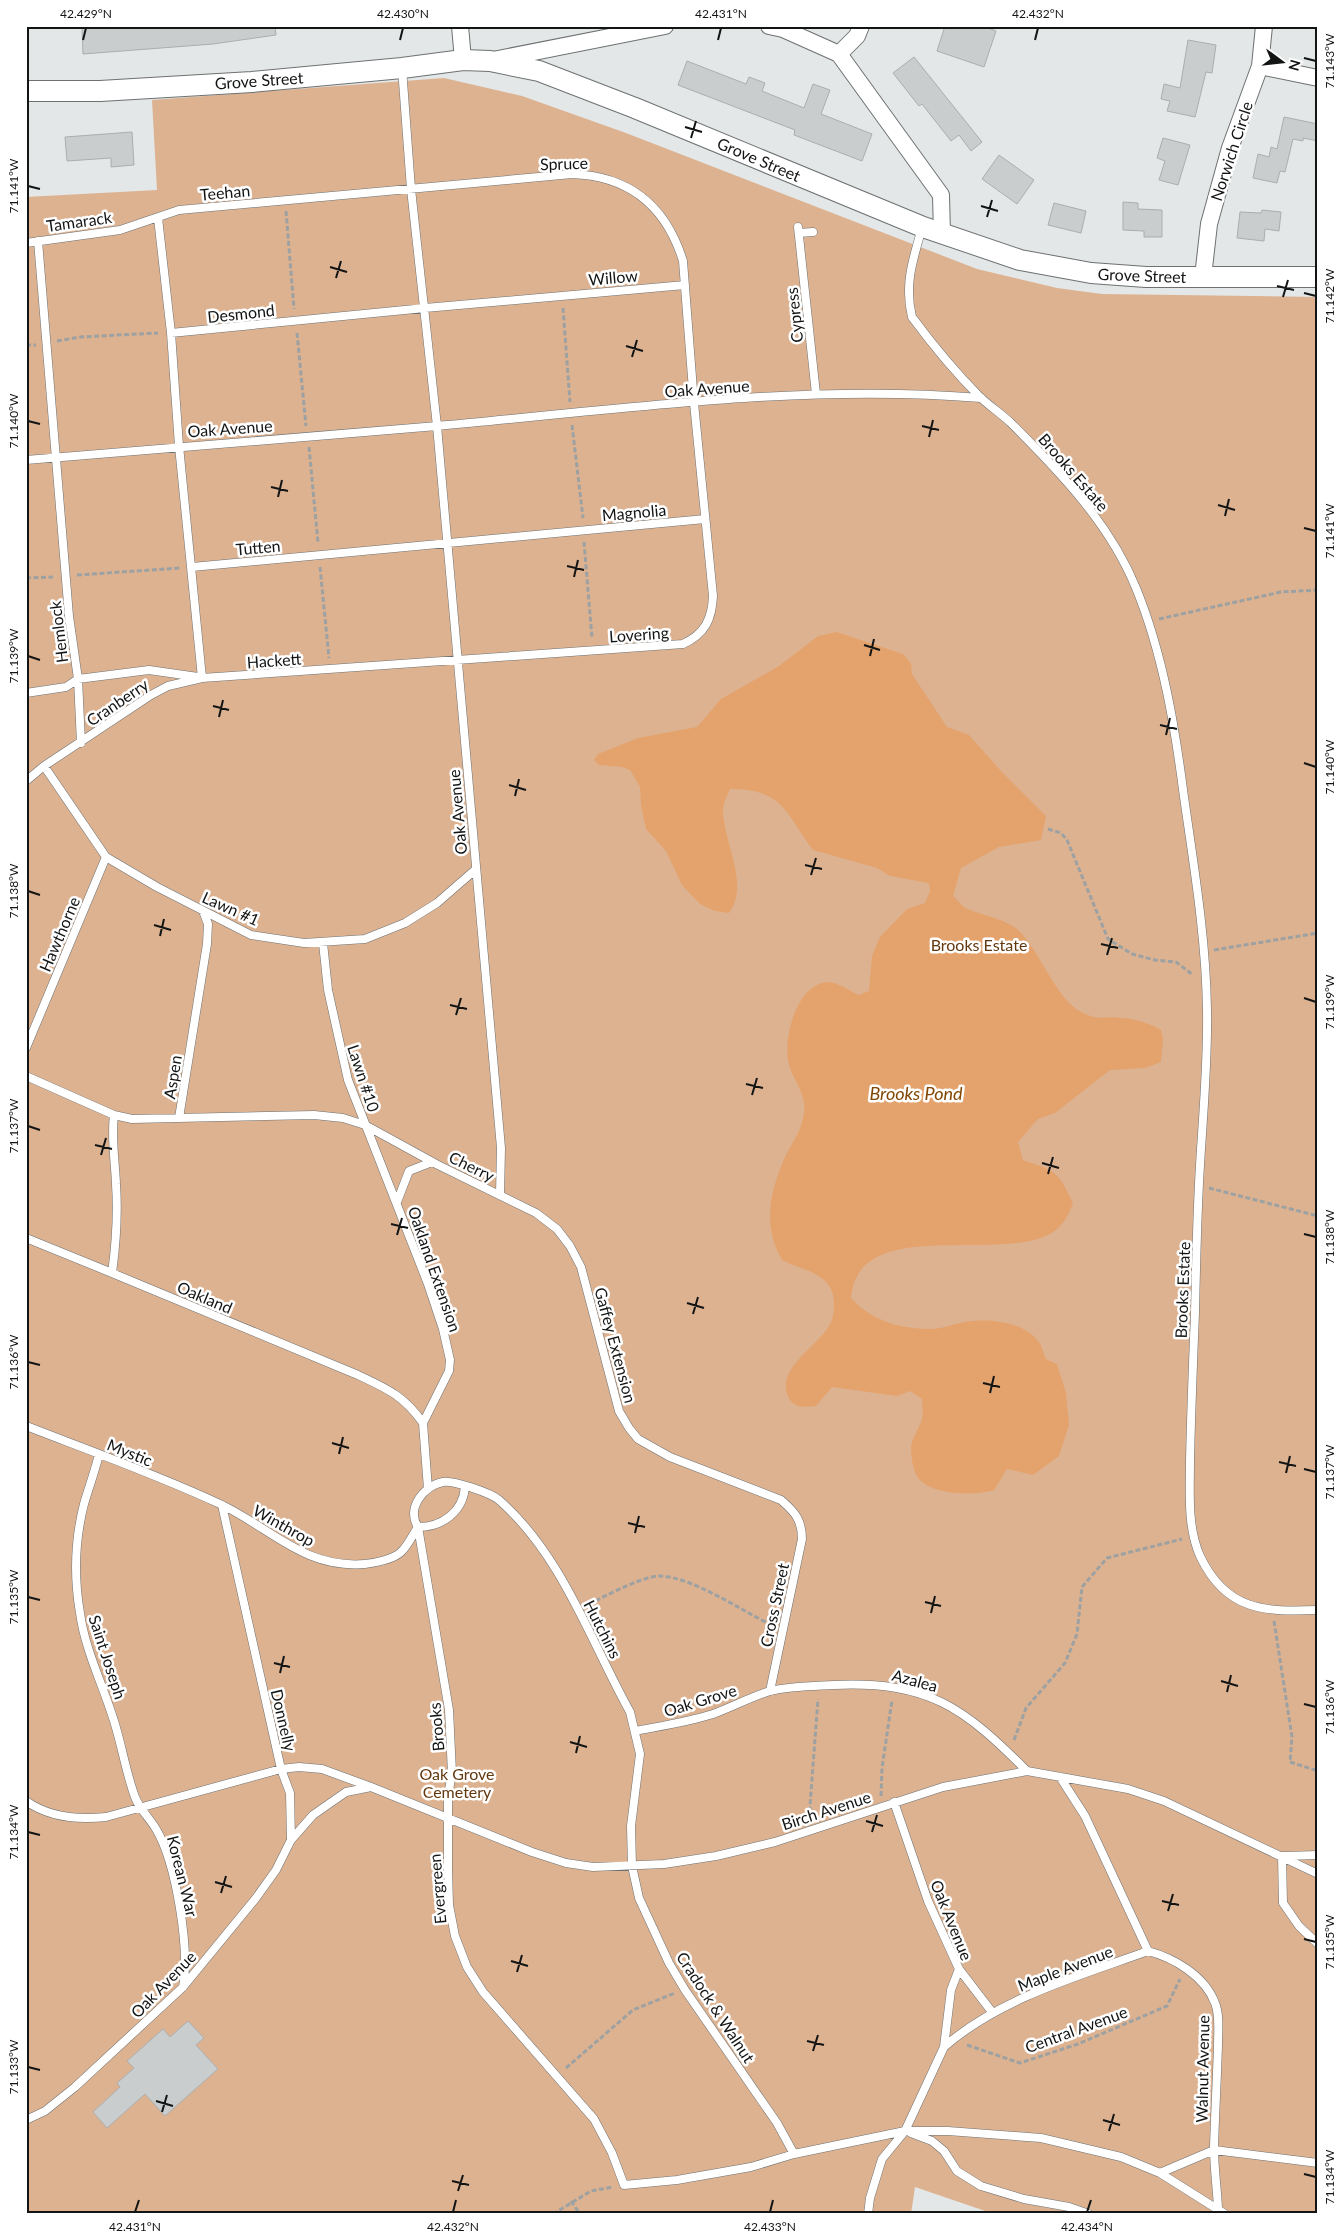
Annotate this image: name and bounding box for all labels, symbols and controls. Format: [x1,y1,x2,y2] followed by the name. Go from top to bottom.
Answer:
[60,6,112,21] text: 42.429°N
[377,6,429,21] text: 42.430°N
[695,6,747,21] text: 42.431°N
[1012,6,1064,21] text: 42.432°N
[1322,33,1337,89] text: 71.143°W
[1256,38,1306,88] north arrow
[1285,58,1305,73] text: N
[214,67,304,93] street label: Grove Street
[1206,99,1256,203] street label: Norwich Circle
[715,133,804,185] street label: Grove Street
[540,153,588,173] street label: Spruce
[6,158,21,214] text: 71.141°W
[199,180,251,204] street label: Teehan
[45,207,114,235] street label: Tamarack
[1097,264,1187,286] street label: Grove Street
[588,265,639,289] street label: Willow
[1322,268,1337,324] text: 71.142°W
[782,286,806,344] street label: Cypress
[206,300,276,326] street label: Desmond
[664,376,750,400] street label: Oak Avenue
[6,393,21,449] text: 71.140°W
[187,416,273,440] street label: Oak Avenue
[1035,429,1113,515] street label: Brooks Estate
[601,500,667,524] street label: Magnolia
[1322,503,1337,559] text: 71.141°W
[235,536,281,558] street label: Tutten
[45,599,71,664] street label: Hemlock
[608,622,670,646] street label: Lovering
[6,628,21,684] text: 71.139°W
[246,649,302,671] street label: Hackett
[82,674,152,730] street label: Cranberry
[1322,739,1337,795] text: 71.140°W
[444,769,470,855] street label: Oak Avenue
[6,863,21,919] text: 71.138°W
[200,887,262,929] street label: Lawn #1
[35,894,83,974] street label: Hawthorne
[931,935,1027,954] park label: Brooks Estate
[1322,974,1337,1030] text: 71.139°W
[344,1042,384,1114] street label: Lawn #10
[159,1054,185,1100] street label: Aspen
[869,1082,963,1104] water label: Brooks Pond
[6,1098,21,1154] text: 71.137°W
[446,1147,498,1185] street label: Cherry
[405,1204,465,1334] street label: Oakland Extension
[1322,1209,1337,1265] text: 71.138°W
[1171,1241,1193,1339] street label: Brooks Estate
[174,1277,236,1317] street label: Oakland
[591,1285,641,1405] street label: Gaffey Extension
[6,1334,21,1390] text: 71.136°W
[105,1434,156,1470] street label: Mystic
[1322,1444,1337,1500] text: 71.137°W
[250,1500,318,1550] street label: Winthrop
[756,1561,792,1649] street label: Cross Street
[6,1569,21,1625] text: 71.135°W
[580,1597,626,1661] street label: Hutchins
[85,1613,131,1701] street label: Saint Joseph
[890,1665,940,1695] street label: Azalea
[1322,1679,1337,1735] text: 71.136°W
[661,1680,739,1720] street label: Oak Grove
[268,1687,301,1754] street label: Donnelly
[424,1702,448,1752] street label: Brooks
[419,1764,495,1801] park label: Oak Grove Cemetery
[779,1787,873,1833] street label: Birch Avenue
[6,1804,21,1860] text: 71.134°W
[164,1833,202,1919] street label: Korean War
[424,1853,450,1925] street label: Evergreen
[927,1877,977,1963] street label: Oak Avenue
[1322,1914,1337,1970] text: 71.135°W
[1015,1941,1115,1995] street label: Maple Avenue
[127,1947,199,2021] street label: Oak Avenue
[673,1948,759,2066] street label: Cradock & Walnut
[1022,2002,1130,2056] street label: Central Avenue
[1192,2015,1212,2123] street label: Walnut Avenue
[6,2039,21,2095] text: 71.133°W
[1322,2149,1337,2205] text: 71.134°W
[109,2219,161,2234] text: 42.431°N
[427,2219,479,2234] text: 42.432°N
[744,2219,796,2234] text: 42.433°N
[1061,2219,1113,2234] text: 42.434°N

